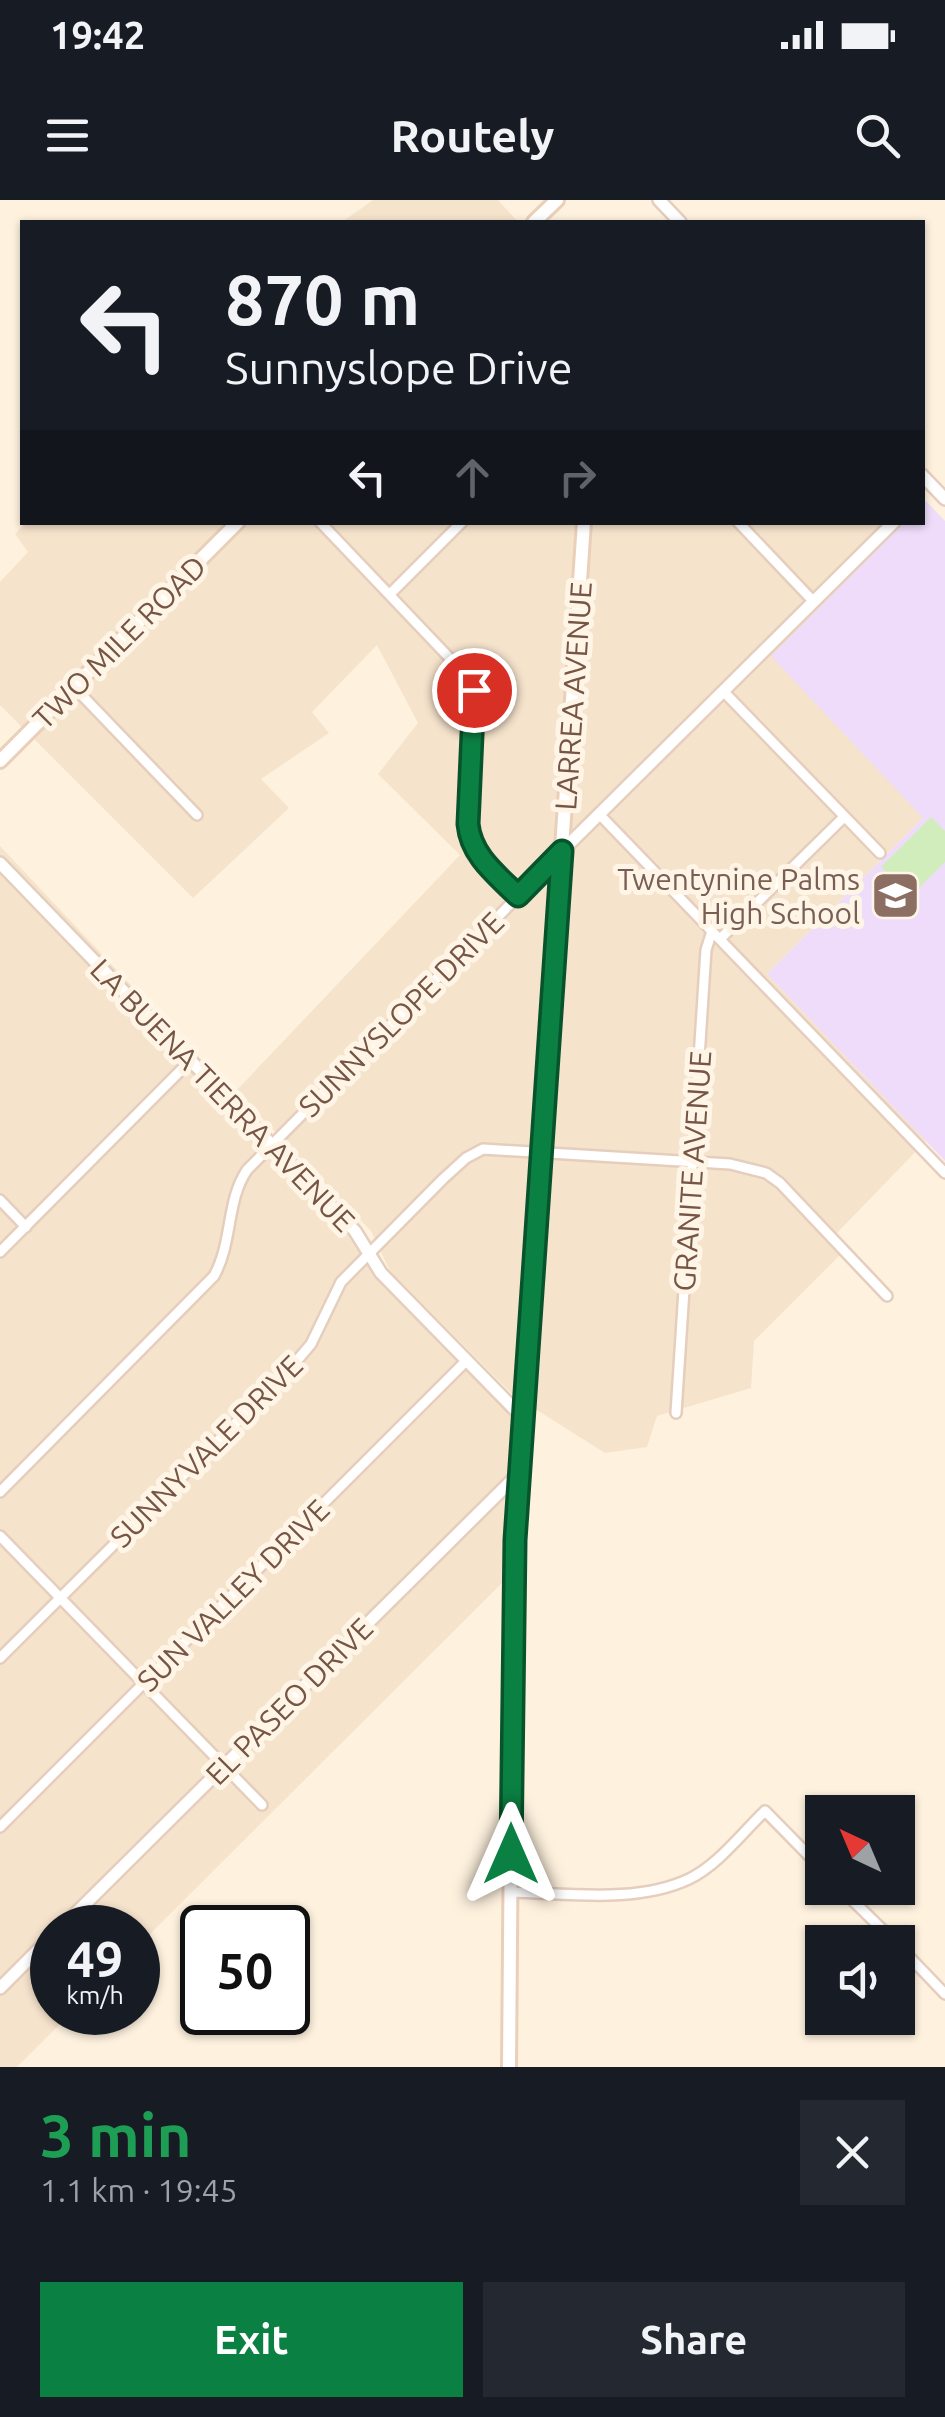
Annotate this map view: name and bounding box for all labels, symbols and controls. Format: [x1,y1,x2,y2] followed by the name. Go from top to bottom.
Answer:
[50,14,145,56] text: 19:42
[40,108,95,163] icon: menu
[850,108,905,163] icon: search
[391,110,554,161] text: Routely
[60,260,190,390] icon: left
[225,260,420,338] text: 870 m
[225,342,573,393] text: Sunnyslope Drive
[340,450,395,505] icon: left
[445,450,500,505] icon: ahead
[550,450,605,505] icon: right
[26,549,212,735] street label: TWO MILE ROAD
[548,580,598,812] street label: LARREA AVENUE
[432,648,517,733] pin
[447,663,502,718] icon: arrive
[617,862,860,930] place label: Twentynine Palms High School
[869,870,921,922] school or university icon: Twentynine Palms High School
[292,905,510,1123] street label: SUNNYSLOPE DRIVE
[84,952,362,1238] street label: LA BUENA TIERRA AVENUE
[667,1050,717,1292] street label: GRANITE AVENUE
[103,1348,309,1554] street label: SUNNYVALE DRIVE
[130,1492,336,1698] street label: SUN VALLEY DRIVE
[199,1611,379,1791] street label: EL PASEO DRIVE
[805,1795,915,1905] north arrow
[805,1795,915,2035] map controls
[459,1802,563,1906] position arrow
[180,1905,310,2035] speed limit sign: 50
[805,1925,915,2035] button: sound
[67,1930,123,1986] text: 49
[66,1981,124,2009] text: km/h
[800,2100,905,2205] button: close
[40,2101,192,2168] text: 3 min
[40,2172,238,2208] text: 1.1 km · 19:45
[40,2282,463,2397] button: Exit
[483,2282,905,2397] button: Share

